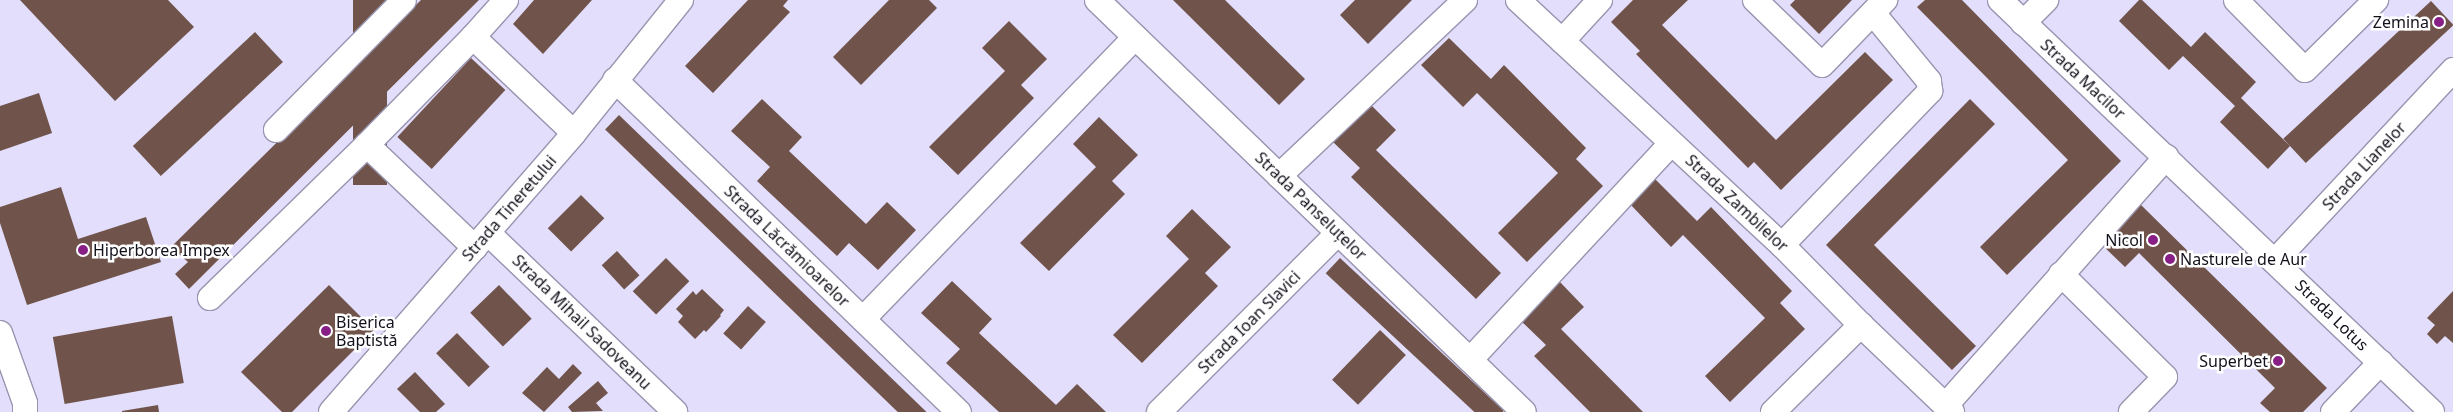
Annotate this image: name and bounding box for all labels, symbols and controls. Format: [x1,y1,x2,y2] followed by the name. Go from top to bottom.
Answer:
[2373,12,2429,32] place label: Zemina
[2433,16,2445,28] marker: Zemina
[2037,35,2129,123] street label: Strada Macilor
[2318,118,2410,214] street label: Strada Lianelor
[1251,148,1371,264] street label: Strada Panseluțelor
[1682,150,1792,256] street label: Strada Zambilelor
[458,151,560,265] street label: Strada Tineretului
[720,181,854,311] street label: Strada Lăcrămioarelor
[2105,230,2143,250] place label: Nicol
[2147,234,2159,246] marker: Nicol
[93,240,230,260] place label: Hiperborea Impex
[77,244,89,256] marker: Hiperborea Impex
[2180,249,2307,269] place label: Nasturele de Aur
[509,251,655,393] street label: Strada Mihail Sadoveanu
[2164,253,2176,265] marker: Nasturele de Aur
[1194,267,1304,377] street label: Strada Ioan Slavici
[2291,275,2373,355] street label: Strada Lotus
[336,312,398,350] place label: Biserica Baptistă
[320,325,332,337] marker: Biserica Baptistă
[2199,351,2268,371] place label: Superbet
[2272,355,2284,367] marker: Superbet

